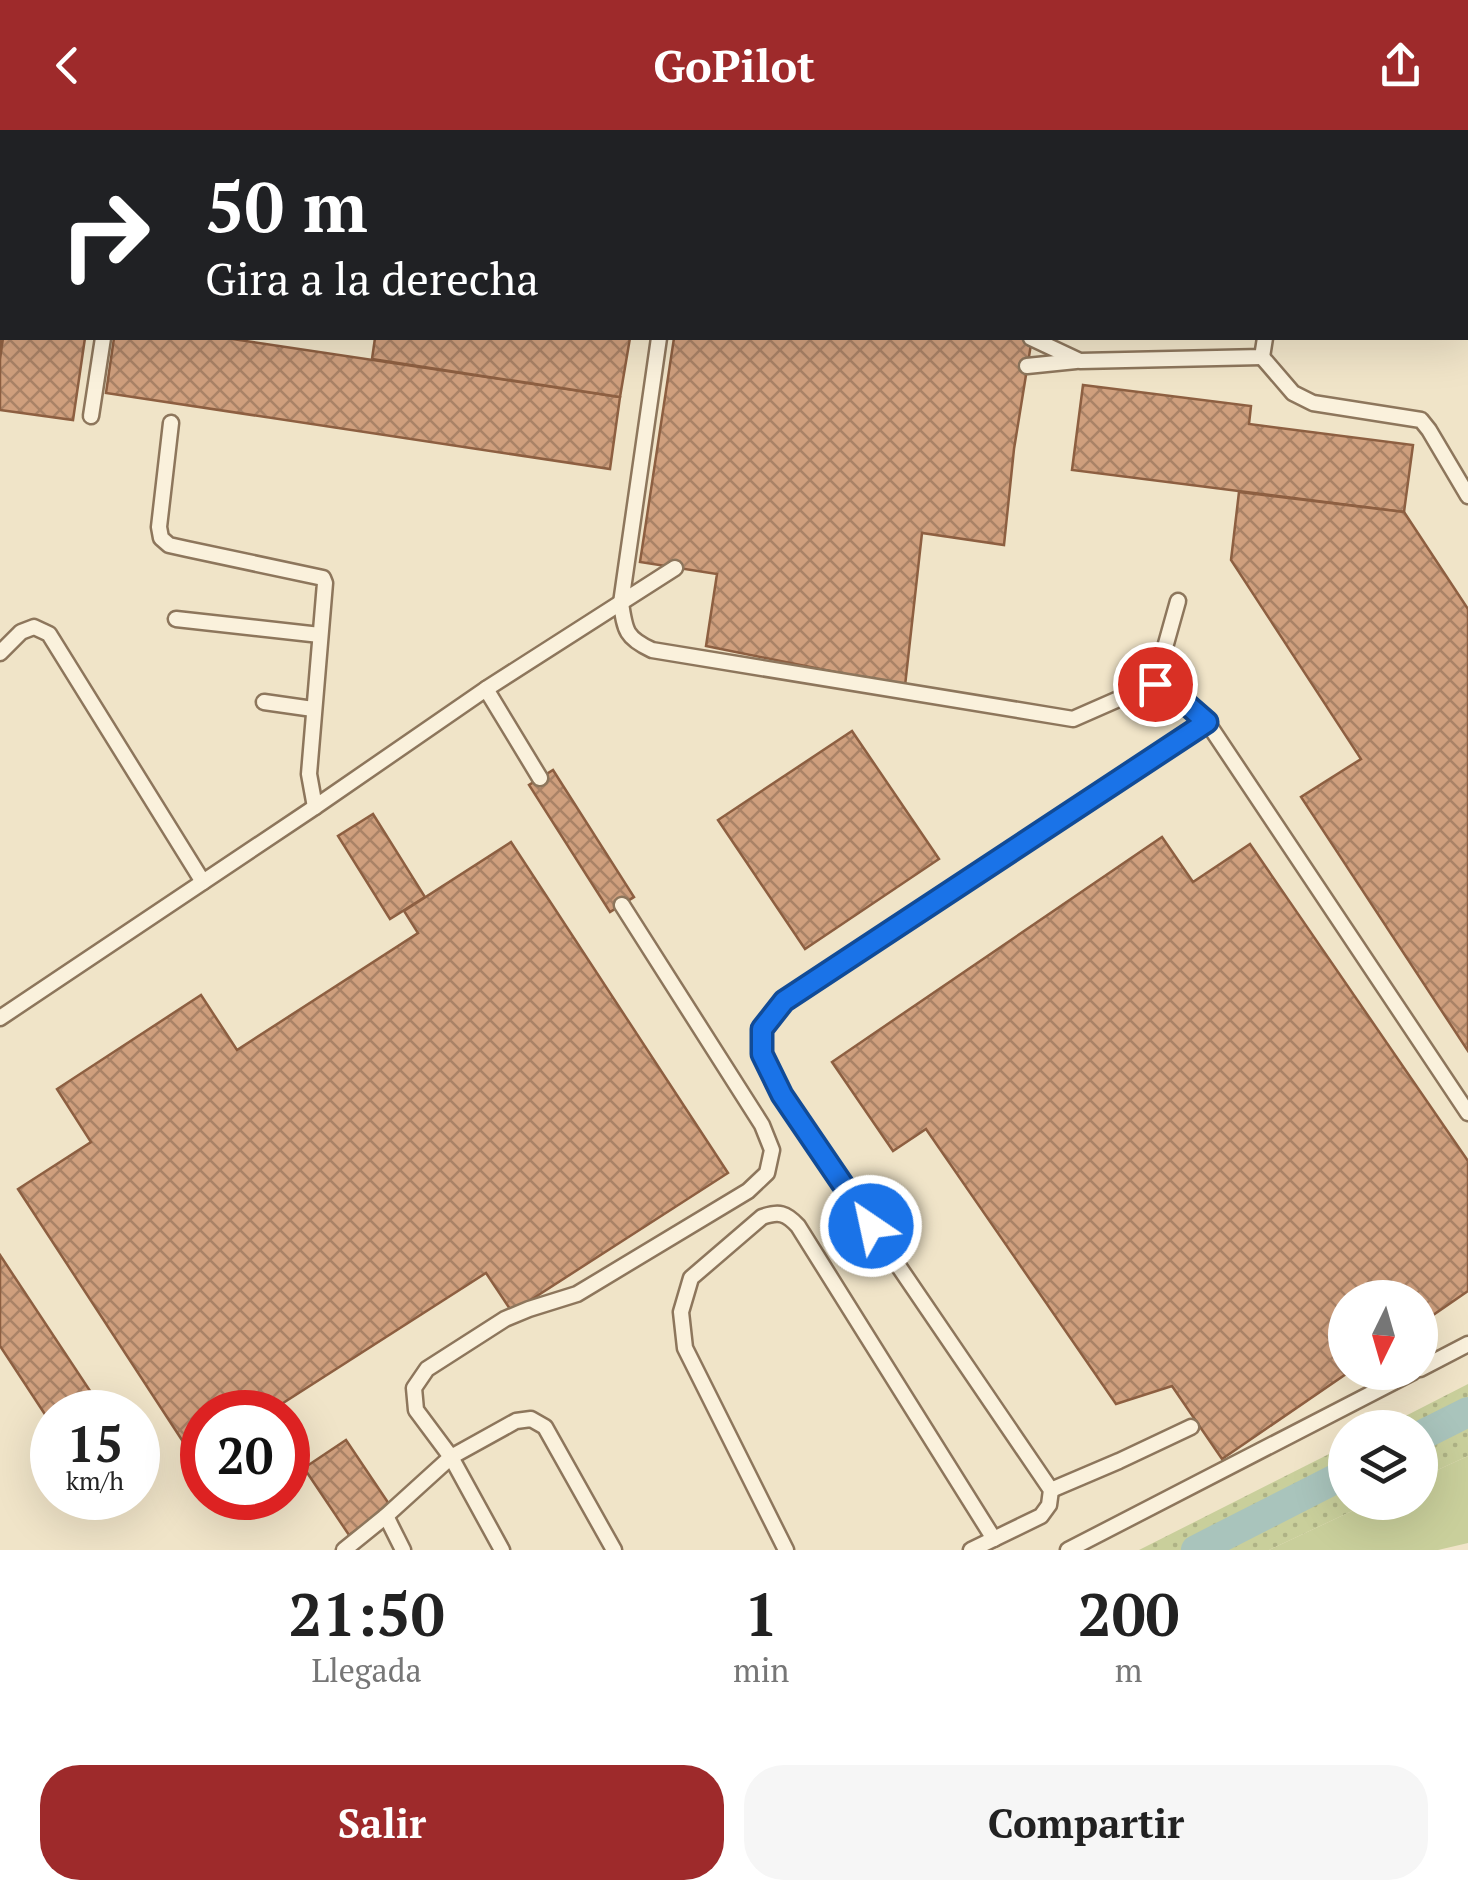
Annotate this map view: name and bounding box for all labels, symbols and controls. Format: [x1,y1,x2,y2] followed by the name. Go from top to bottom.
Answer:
[653,35,815,95] text: GoPilot
[40,38,95,93] icon: back
[1373,38,1428,93] icon: share
[205,159,368,252] text: 50 m
[40,170,170,300] icon: right
[205,248,539,308] text: Gira a la derecha
[1113,642,1198,727] pin
[1128,657,1183,712] icon: arrive
[819,1174,923,1278] position arrow
[1328,1280,1438,1390] north arrow
[1328,1280,1438,1520] map controls
[180,1390,310,1520] speed limit sign: 20
[67,1410,123,1476] text: 15
[1328,1410,1438,1520] button: layers
[66,1464,124,1497] text: km/h
[288,1574,445,1653] text: 21:50
[744,1574,778,1653] text: 1
[1078,1574,1180,1653] text: 200
[311,1649,422,1691] text: Llegada
[733,1649,789,1691] text: min
[1115,1649,1142,1691] text: m
[40,1765,724,1880] button: Salir
[744,1765,1428,1880] button: Compartir

